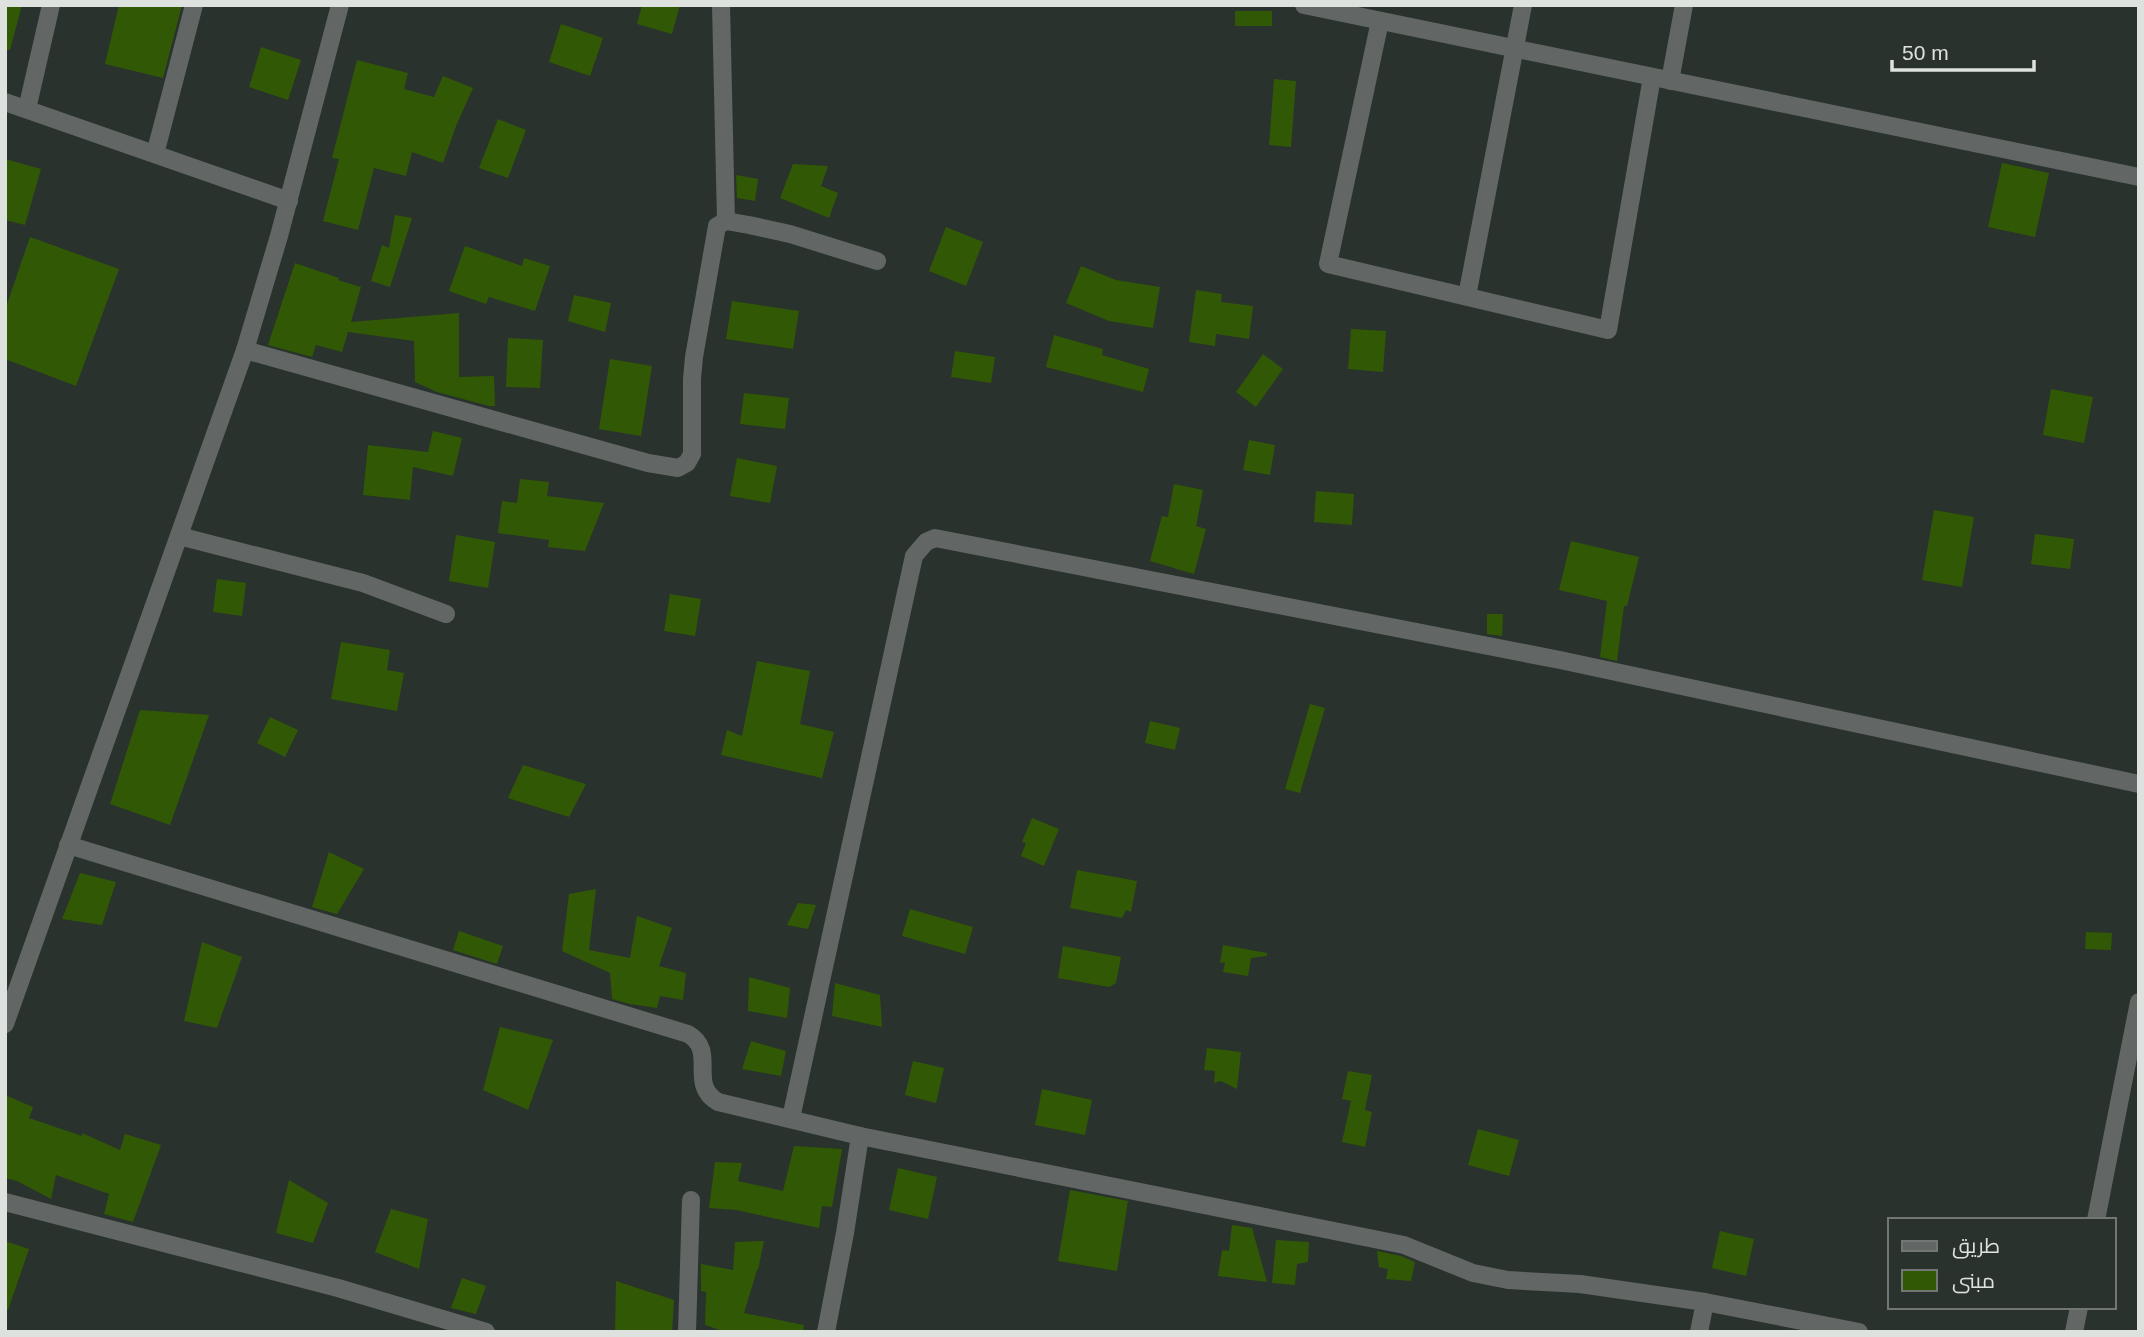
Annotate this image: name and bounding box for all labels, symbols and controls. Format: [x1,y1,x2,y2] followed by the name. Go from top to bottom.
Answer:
[1892,28,2034,72] scale bar
[1902,41,1949,64] text: 50 m
[1888,1218,2116,1309] legend
[1952,1234,2000,1259] text: طريق
[1952,1269,1995,1294] text: مبنى

